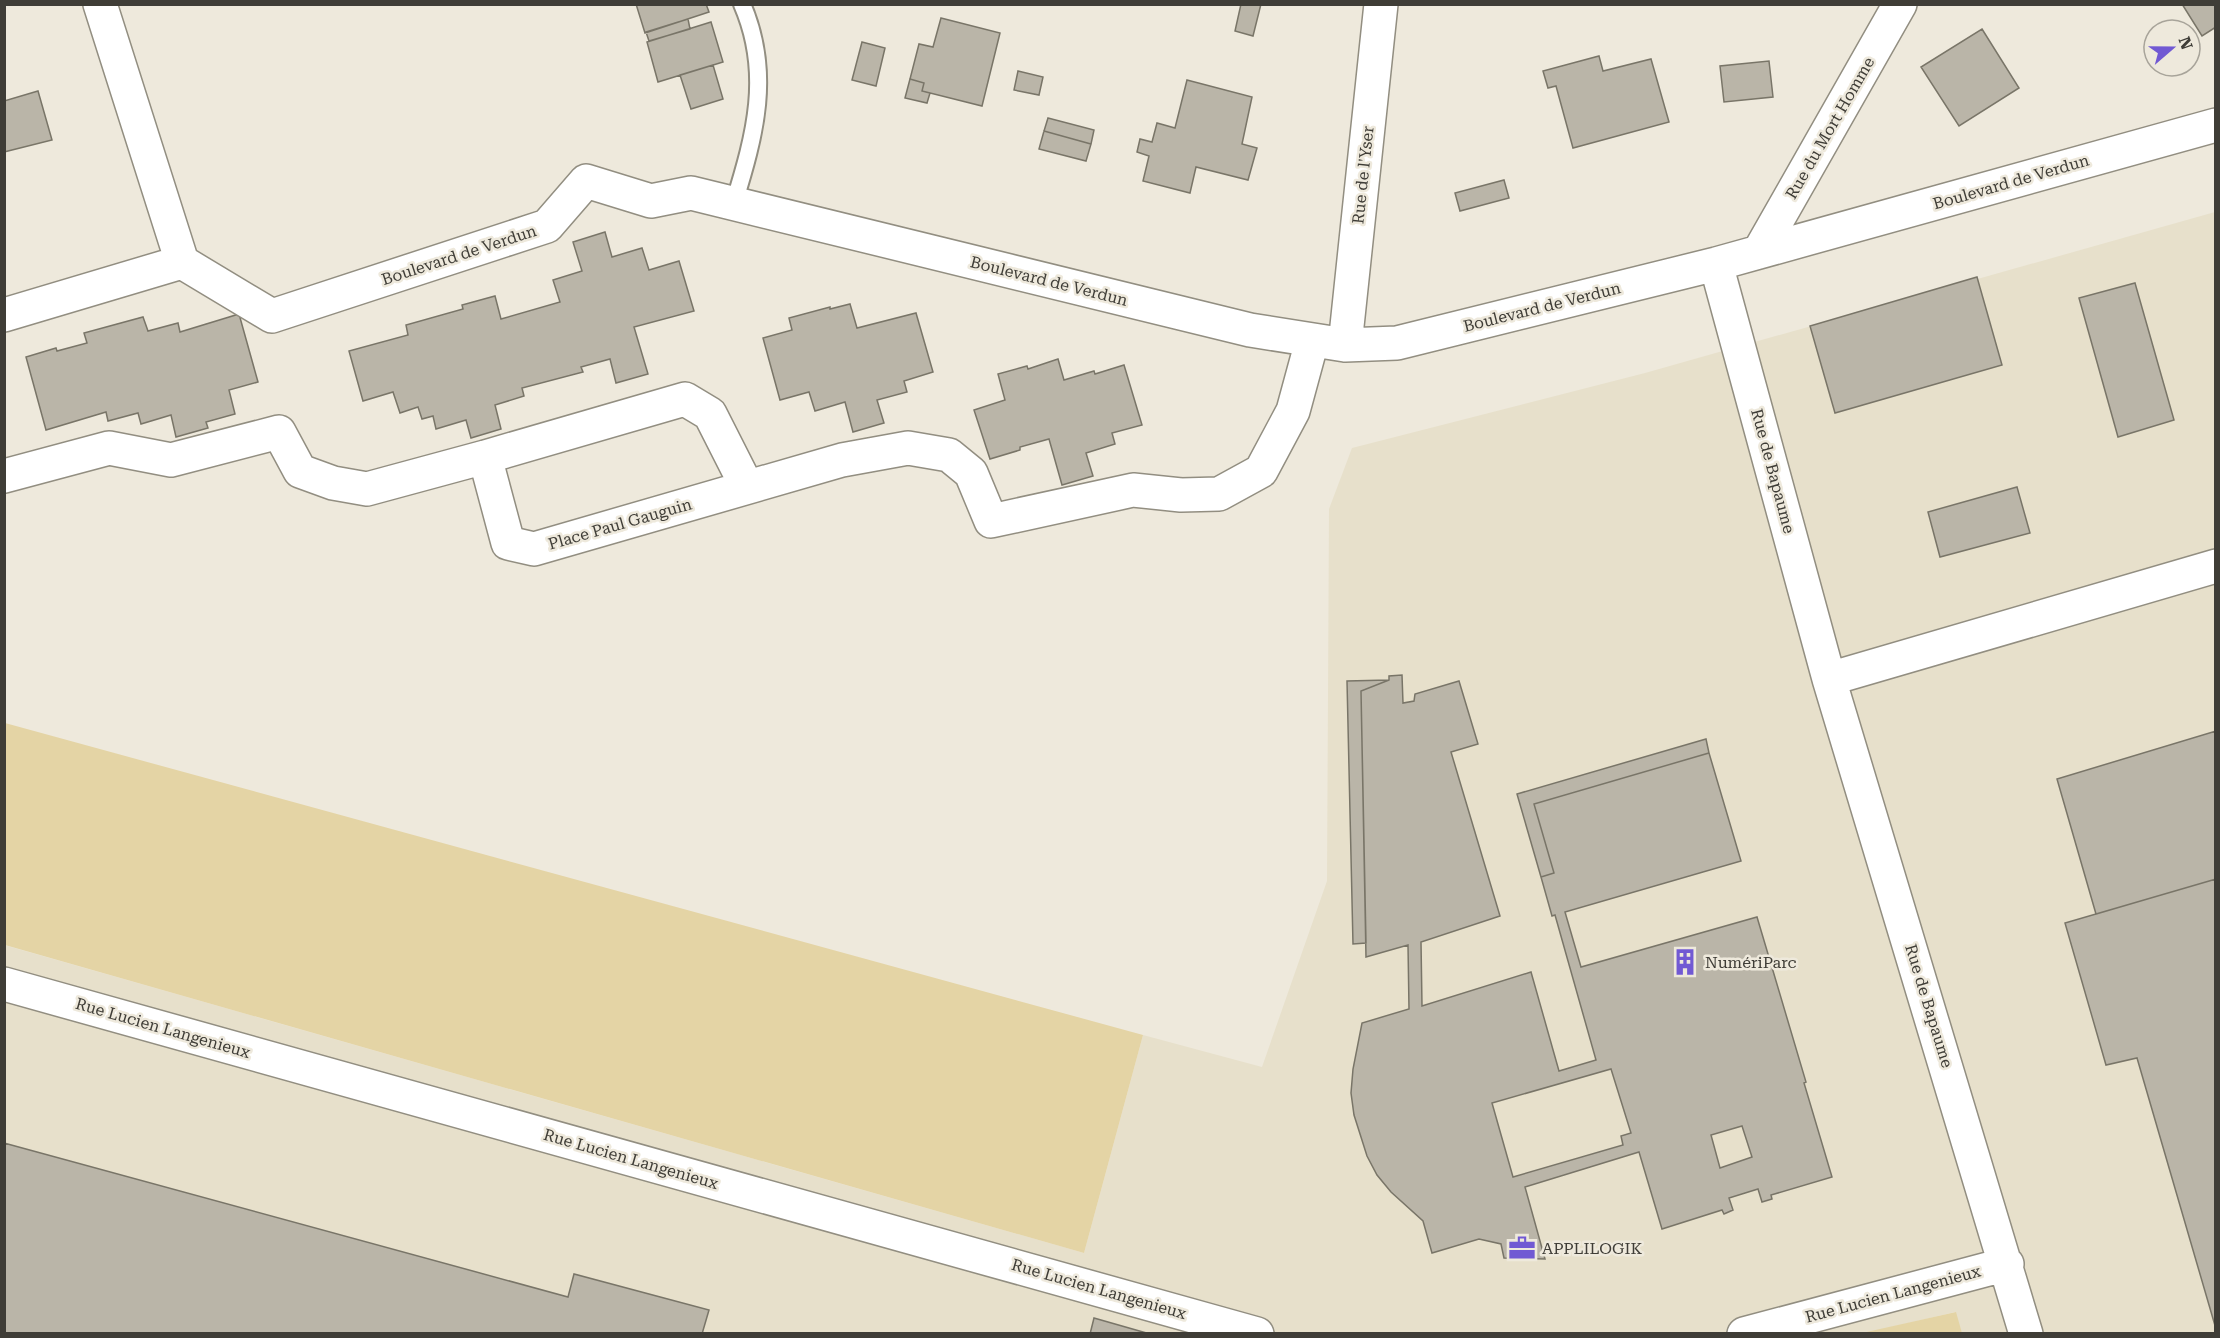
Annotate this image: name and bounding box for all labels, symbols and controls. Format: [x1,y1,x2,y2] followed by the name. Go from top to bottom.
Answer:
[2142,18,2202,78] north arrow
[2175,34,2197,52] text: N
[1782,54,1878,202] street label: Rue du Mort Homme
[1348,125,1378,225] street label: Rue de l'Yser
[1931,151,2091,213] street label: Boulevard de Verdun
[379,221,539,289] street label: Boulevard de Verdun
[968,252,1130,310] street label: Boulevard de Verdun
[1461,278,1623,336] street label: Boulevard de Verdun
[1747,407,1799,536] street label: Rue de Bapaume
[546,494,694,554] street label: Place Paul Gauguin
[1901,942,1957,1070] street label: Rue de Bapaume
[1670,947,1700,977] building icon: NumériParc
[1705,953,1797,972] place label: NumériParc
[73,994,253,1062] street label: Rue Lucien Langenieux
[541,1125,721,1193] street label: Rue Lucien Langenieux
[1507,1233,1537,1263] office icon: APPLILOGIK
[1542,1239,1642,1258] place label: APPLILOGIK
[1009,1255,1189,1323] street label: Rue Lucien Langenieux
[1803,1261,1984,1327] street label: Rue Lucien Langenieux

